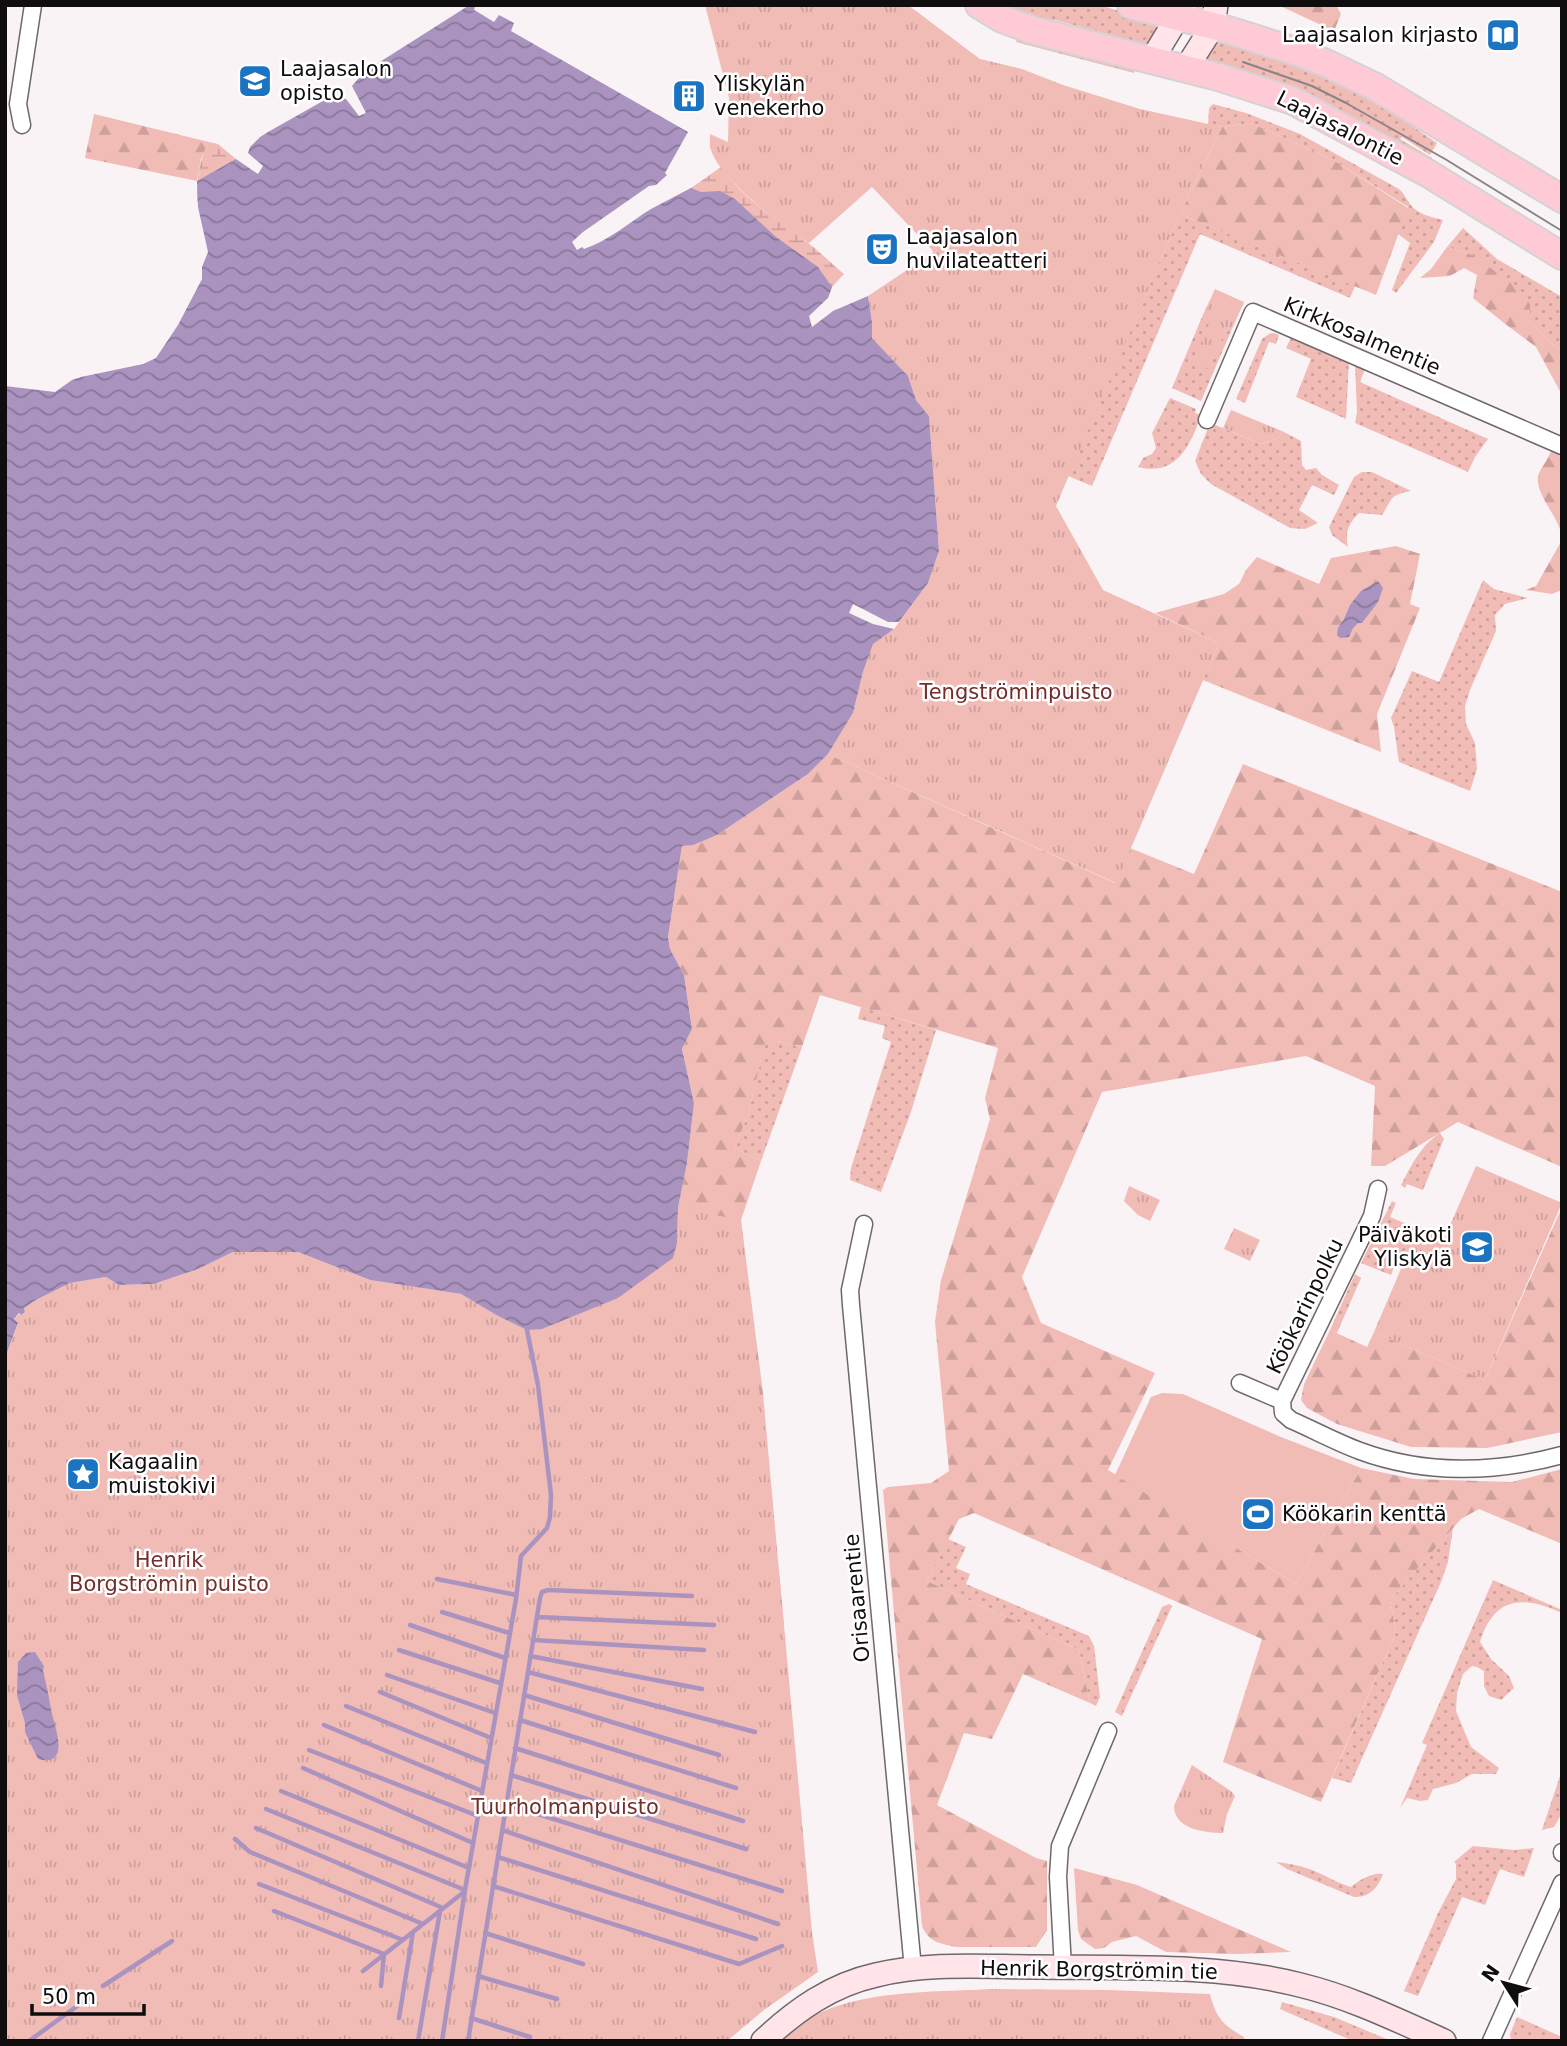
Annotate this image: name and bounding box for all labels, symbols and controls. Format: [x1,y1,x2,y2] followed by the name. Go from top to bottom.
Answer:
[1484,16,1522,54] library icon: Laajasalon kirjasto
[1282,23,1478,47] place label: Laajasalon kirjasto
[280,57,392,105] place label: Laajasalon opisto
[236,62,274,100] school or university icon: Laajasalon opisto
[713,72,824,120] place label: Yliskylän venekerho
[670,77,708,115] building icon: Yliskylän venekerho
[1273,86,1407,170] street label: Laajasalontie
[906,225,1047,273] place label: Laajasalon huvilateatteri
[863,230,901,268] theatre icon: Laajasalon huvilateatteri
[1280,292,1444,380] street label: Kirkkosalmentie
[918,680,1113,704] park label: Tengströminpuisto
[1358,1223,1452,1271] place label: Päiväkoti Yliskylä
[1458,1228,1496,1266] school or university icon: Päiväkoti Yliskylä
[1262,1234,1348,1378] street label: Köökarinpolku
[108,1450,216,1498] place label: Kagaalin muistokivi
[64,1455,102,1493] place icon: Kagaalin muistokivi
[1239,1495,1277,1533] sports icon: Köökarin kenttä
[1282,1502,1447,1526] place label: Köökarin kenttä
[839,1533,875,1663] street label: Orisaarentie
[69,1548,269,1596] park label: Henrik Borgströmin puisto
[470,1795,659,1819] park label: Tuurholmanpuisto
[1469,1948,1539,2018] north arrow
[980,1956,1218,1984] street label: Henrik Borgströmin tie
[1477,1960,1504,1986] text: N
[32,1972,144,2016] scale bar
[42,1985,96,2009] text: 50 m

